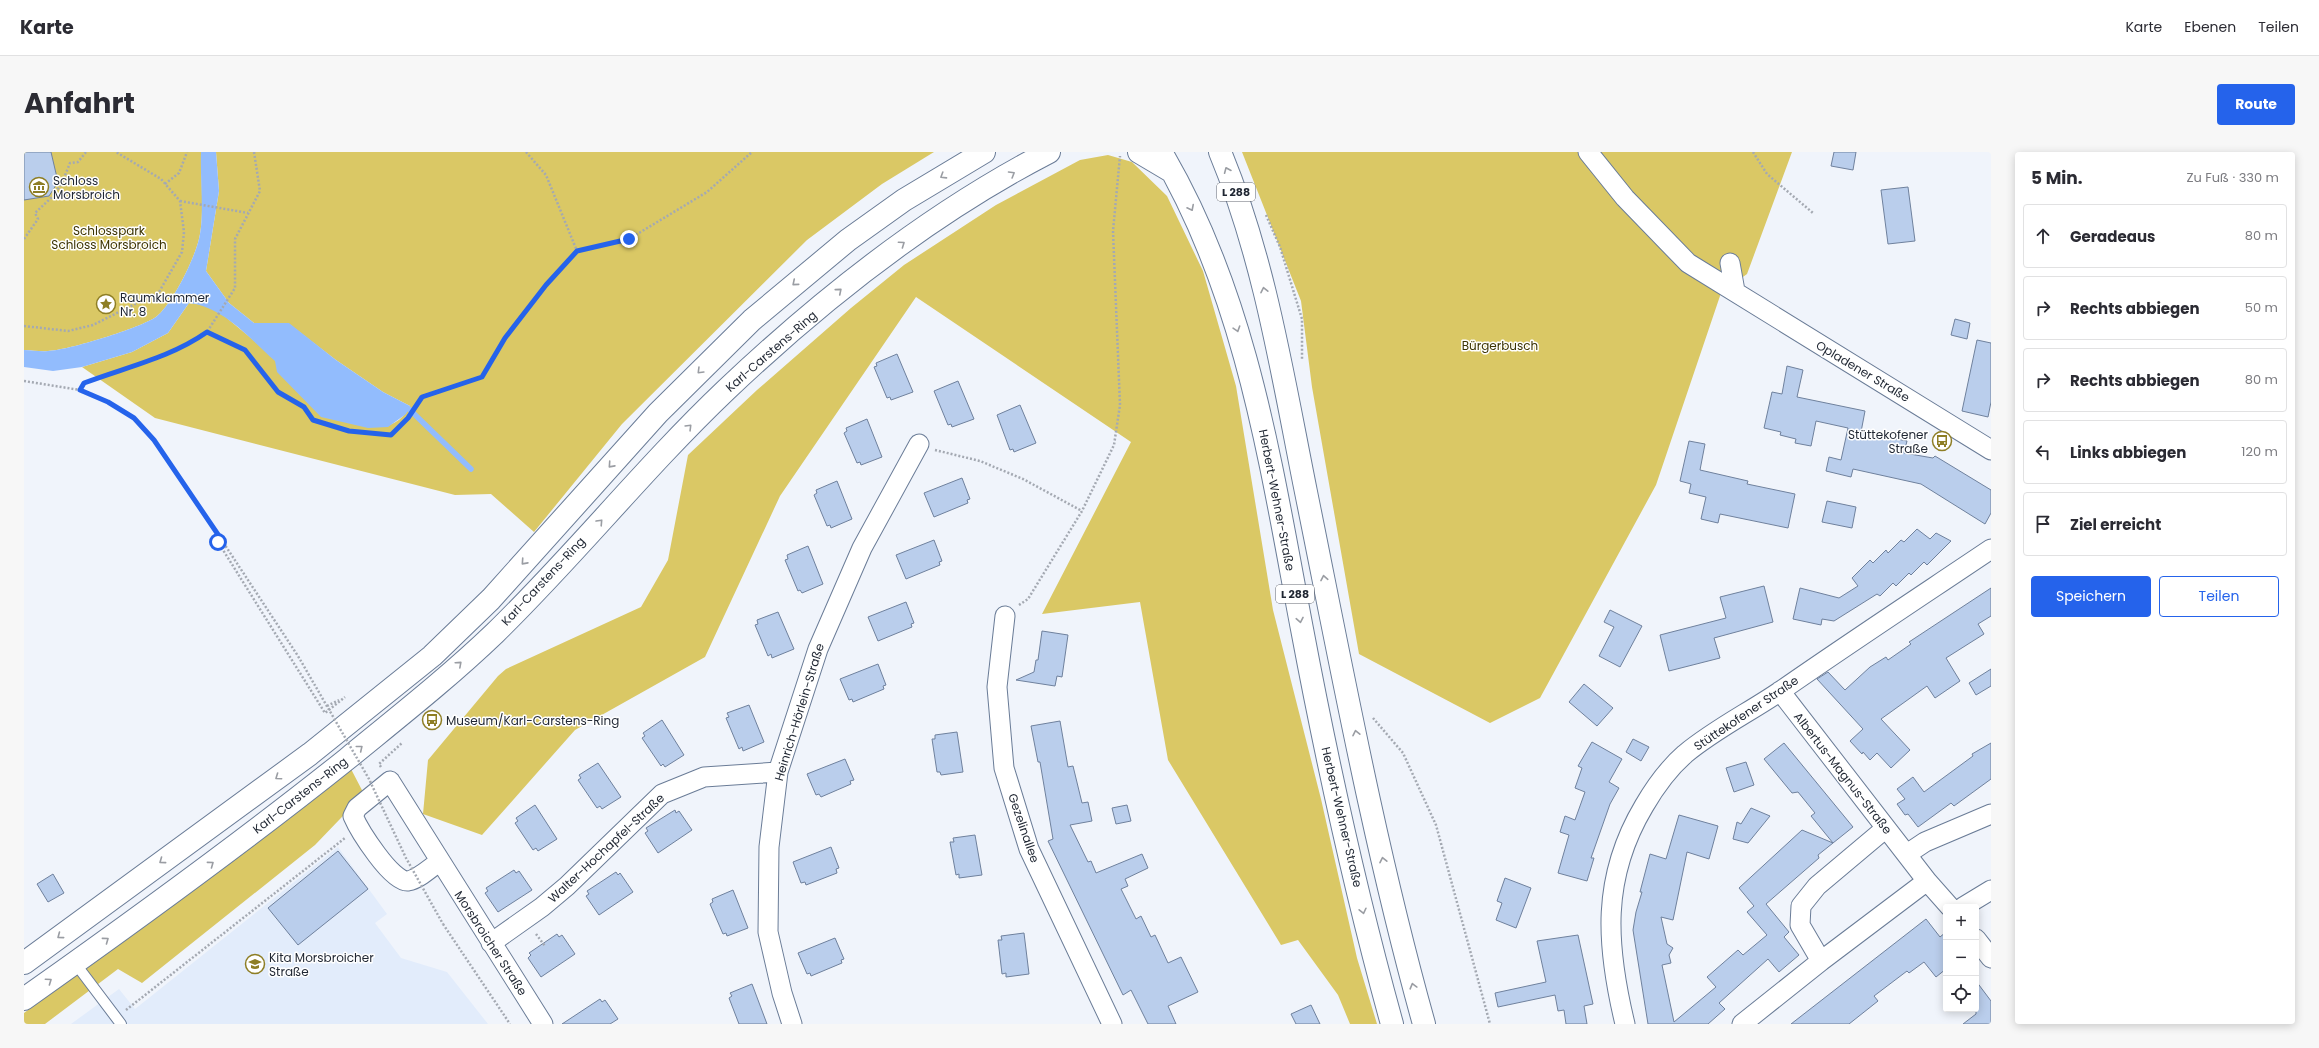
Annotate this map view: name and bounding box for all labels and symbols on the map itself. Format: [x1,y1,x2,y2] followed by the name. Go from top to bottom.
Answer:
[1224,167,1232,175] one-way arrow
[940,171,947,179] one-way arrow
[1008,171,1015,178] one-way arrow
[53,172,120,203] place label: Schloss Morsbroich
[28,176,50,198] museum icon: Schloss Morsbroich
[1217,183,1255,201] road number: L 288
[1187,203,1194,211] one-way arrow
[51,222,167,253] park label: Schlosspark Schloss Morsbroich
[620,230,638,248] route end
[898,241,905,249] one-way arrow
[793,278,800,285] one-way arrow
[1260,287,1268,294] one-way arrow
[120,289,210,320] place label: Raumklammer Nr. 8
[835,289,842,296] one-way arrow
[95,293,117,315] place icon: Raumklammer Nr. 8
[722,307,820,395] street label: Karl-Carstens-Ring
[1233,325,1241,332] one-way arrow
[1813,336,1913,406] street label: Opladener Straße
[1462,337,1538,354] park label: Bürgerbusch
[697,366,705,374] one-way arrow
[684,424,692,432] one-way arrow
[1848,426,1929,457] place label: Stüttekofener Straße
[1255,428,1299,572] street label: Herbert-Wehner-Straße
[1931,430,1953,452] bus stop icon: Stüttekofener Straße
[608,460,616,468] one-way arrow
[595,519,602,527] one-way arrow
[209,533,227,551] route start
[497,533,589,629] street label: Karl-Carstens-Ring
[522,557,529,565] one-way arrow
[1320,575,1328,581] one-way arrow
[1276,585,1314,603] road number: L 288
[1296,617,1304,623] one-way arrow
[770,641,828,783] street label: Heinrich-Hörlein-Straße
[455,662,462,669] one-way arrow
[1690,672,1802,754] street label: Stüttekofener Straße
[421,709,443,731] bus stop icon: Museum/Karl-Carstens-Ring
[1790,709,1896,837] street label: Albertus-Magnus-Straße
[446,712,619,729] place label: Museum/Karl-Carstens-Ring
[1352,730,1360,736] one-way arrow
[1318,745,1366,889] street label: Herbert-Wehner-Straße
[356,746,363,753] one-way arrow
[249,753,351,837] street label: Karl-Carstens-Ring
[276,772,283,779] one-way arrow
[544,789,668,907] street label: Walter-Hochapfel-Straße
[1004,791,1044,865] street label: Gezelinallee
[159,856,166,863] one-way arrow
[1380,857,1388,863] one-way arrow
[207,861,214,869] one-way arrow
[451,887,531,999] street label: Morsbroicher Straße
[1359,908,1367,915] one-way arrow
[57,931,64,939] one-way arrow
[102,937,109,945] one-way arrow
[269,949,374,980] place label: Kita Morsbroicher Straße
[244,953,266,975] school or university icon: Kita Morsbroicher Straße
[45,979,52,986] one-way arrow
[1409,983,1418,990] one-way arrow

